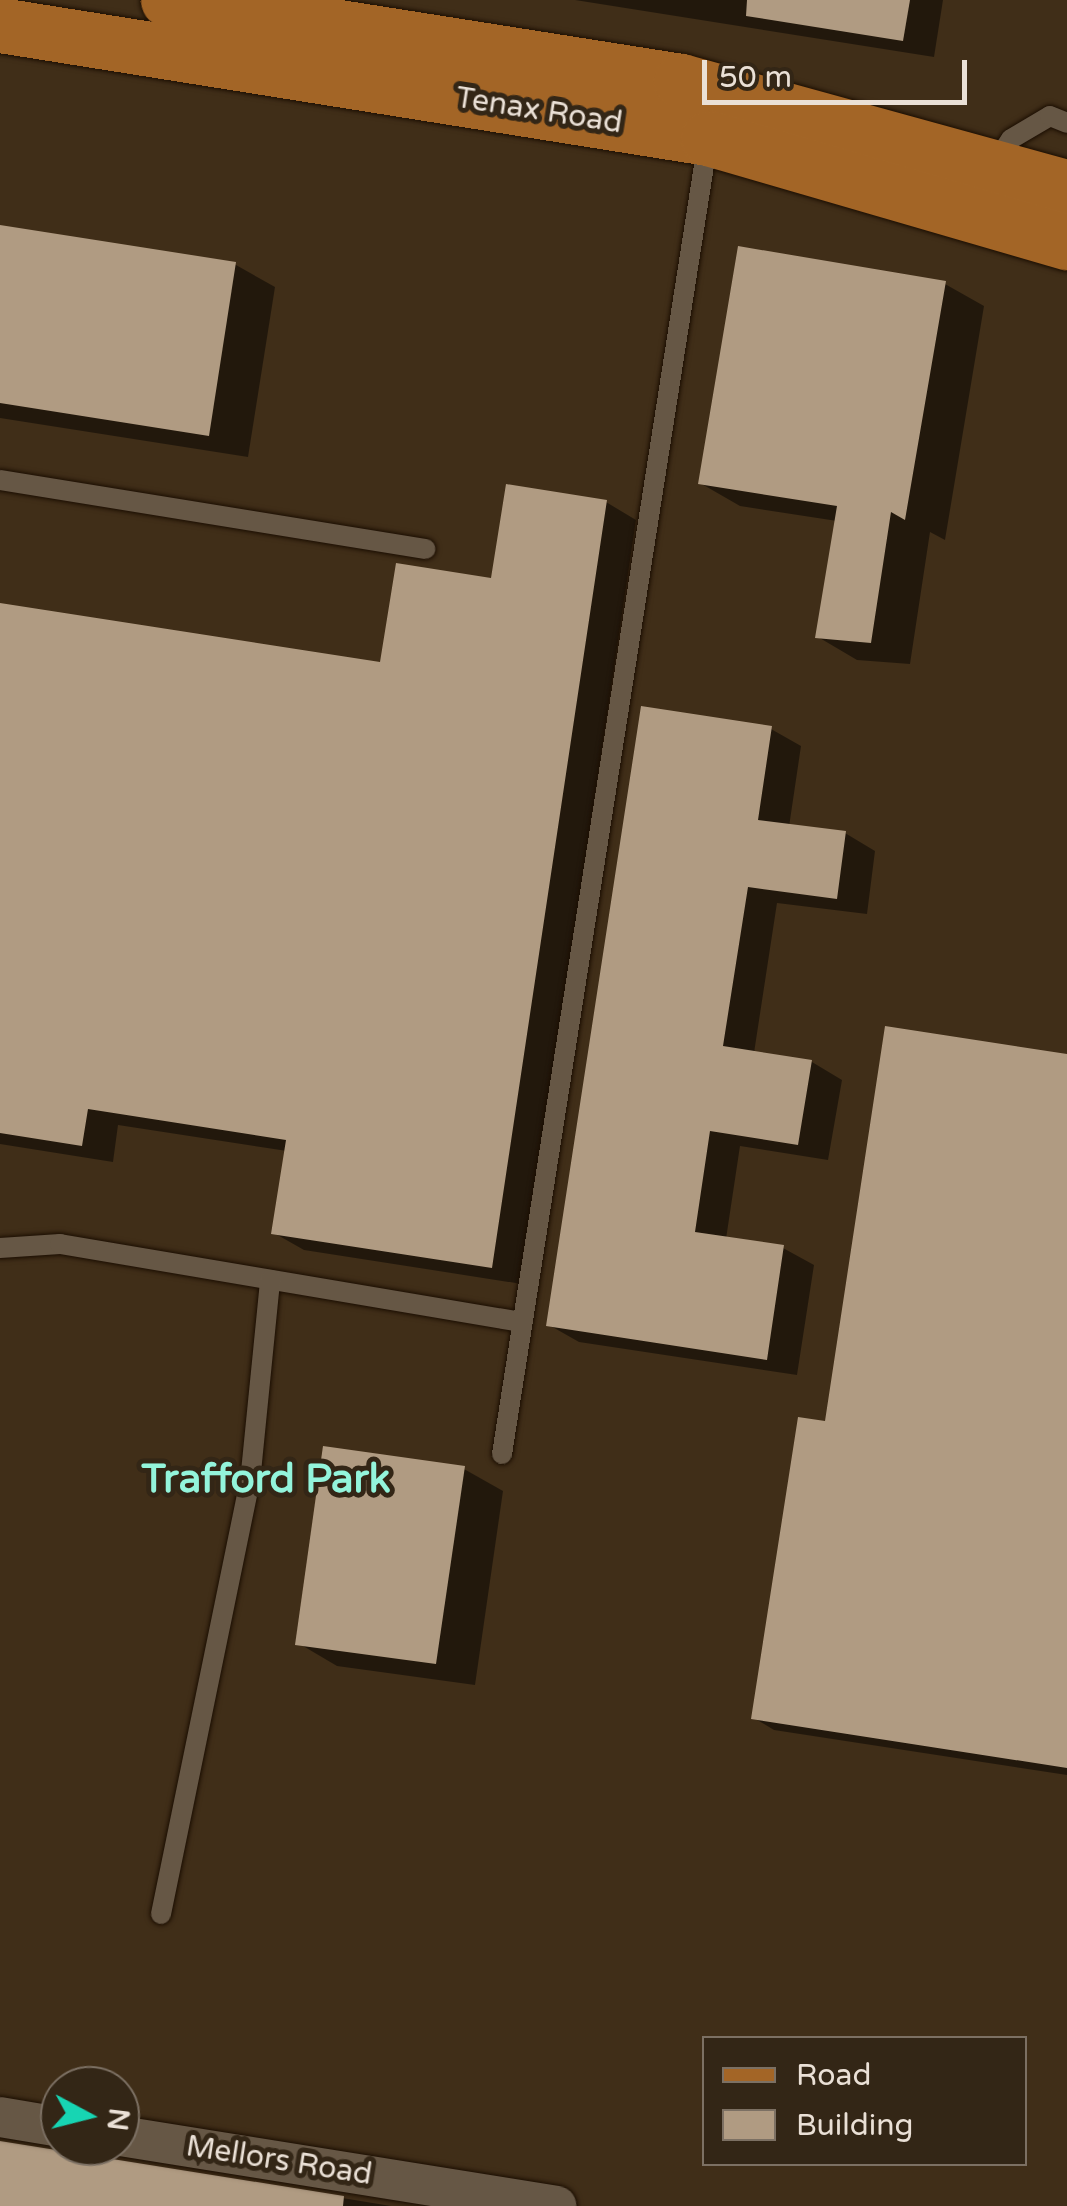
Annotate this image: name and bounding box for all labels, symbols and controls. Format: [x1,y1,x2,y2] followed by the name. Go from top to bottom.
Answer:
[707,40,972,102] scale bar
[719,59,792,96] text: 50 m
[453,80,625,142] street label: Tenax Road
[141,1455,391,1503] district label: Trafford Park
[702,2036,1027,2166] legend
[796,2057,871,2094] text: Road
[40,2066,140,2166] north arrow
[100,2106,136,2133] text: N
[796,2107,913,2144] text: Building
[183,2129,375,2193] street label: Mellors Road

